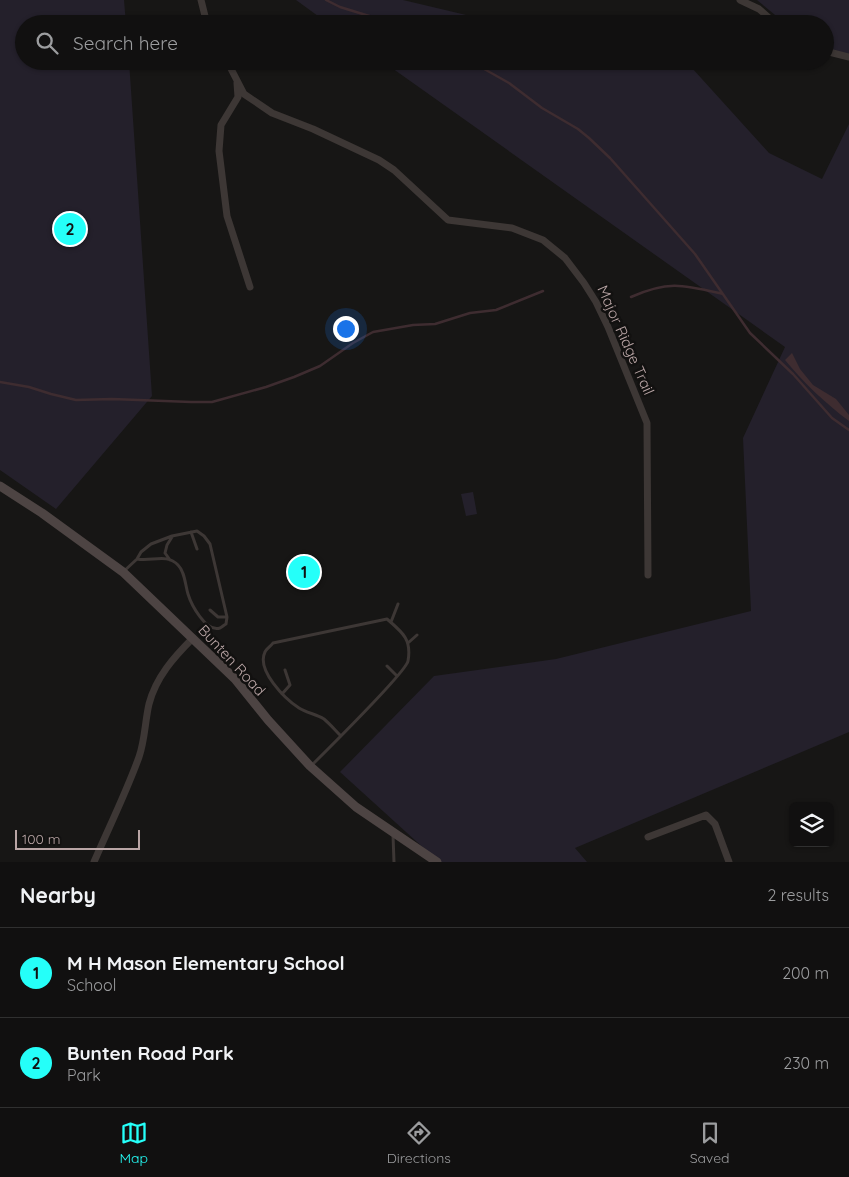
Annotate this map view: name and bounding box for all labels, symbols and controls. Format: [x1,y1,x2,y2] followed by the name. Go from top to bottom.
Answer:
[15,15,834,70] search box
[33,29,61,57] icon: search
[73,31,178,55] text: Search here
[54,210,86,248] pin: 2
[593,282,659,398] street label: Major Ridge Trail
[333,316,359,342] your location
[288,553,320,591] pin: 1
[194,620,270,700] street label: Bunten Road
[789,802,834,847] map controls
[789,802,834,847] button: layers
[15,827,140,850] scale bar
[22,830,60,848] text: 100 m
[20,882,96,908] text: Nearby
[767,885,829,905] text: 2 results
[67,951,345,975] text: M H Mason Elementary School
[33,963,39,983] text: 1
[782,963,829,983] text: 200 m
[67,975,116,995] text: School
[67,1041,234,1065] text: Bunten Road Park
[31,1053,41,1073] text: 2
[783,1053,829,1073] text: 230 m
[67,1065,101,1085] text: Park
[119,1119,148,1167] tab: Map
[387,1119,451,1167] tab: Directions
[690,1119,730,1167] tab: Saved

